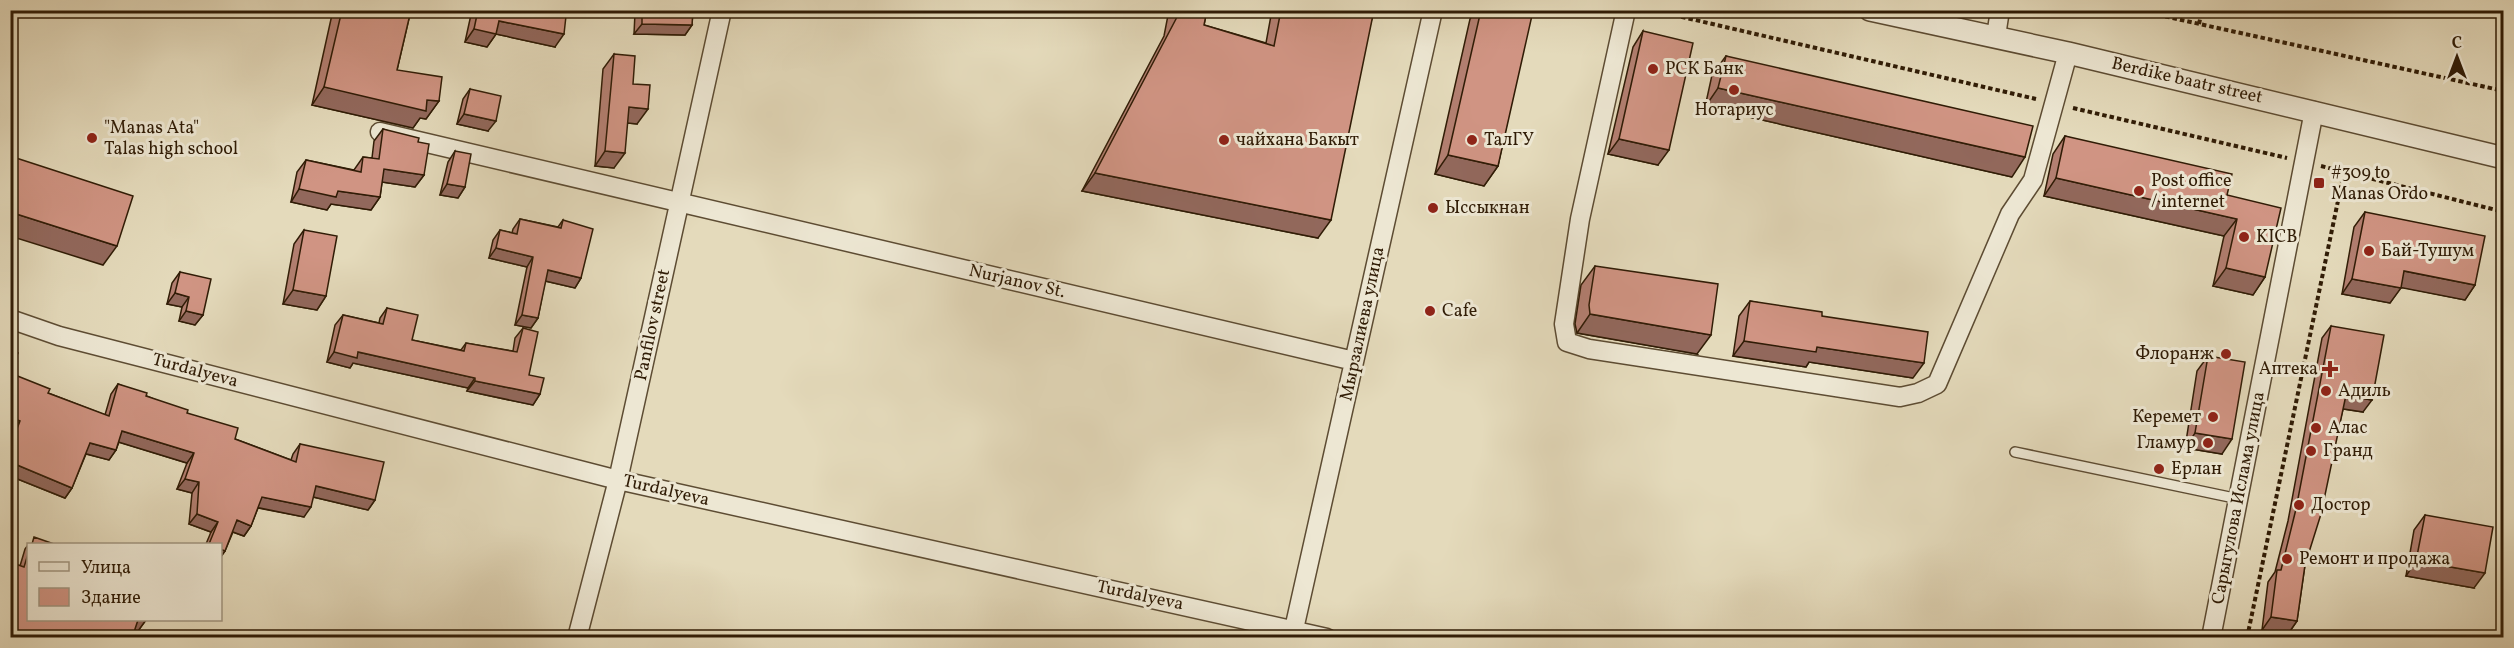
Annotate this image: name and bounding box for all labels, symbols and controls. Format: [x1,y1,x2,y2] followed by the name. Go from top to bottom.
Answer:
[2427,27,2487,87] north arrow
[2452,33,2462,55] text: С
[2109,51,2265,111] street label: Berdike baatr street
[1665,57,1744,82] place label: РСК Банк
[1646,62,1660,76] marker: РСК Банк
[1727,83,1741,97] marker: Нотариус
[1694,98,1774,123] place label: Нотариус
[104,116,238,162] place label: "Manas Ata" Talas high school
[1236,128,1359,153] place label: чайхана Бакыт
[1484,128,1534,153] place label: ТалГУ
[85,131,99,145] marker: "Manas Ata" Talas high school
[1217,133,1231,147] marker: чайхана Бакыт
[1465,133,1479,147] marker: ТалГУ
[2331,161,2428,207] place label: #309 to Manas Ordo
[2151,169,2232,215] place label: Post office / internet
[2312,176,2326,190] marker: #309 to Manas Ordo
[2132,184,2146,198] marker: Post office / internet
[1445,196,1530,221] place label: Ыссыкнан
[1426,201,1440,215] marker: Ыссыкнан
[2256,225,2298,250] place label: KICB
[2237,230,2251,244] marker: KICB
[2381,239,2474,264] place label: Бай-Тушум
[2362,244,2376,258] marker: Бай-Тушум
[1334,245,1392,403] street label: Мырзалиева улица
[966,259,1068,305] street label: Nurjanov St.
[629,267,677,383] street label: Panfilov street
[1442,299,1477,324] place label: Cafe
[1423,304,1437,318] marker: Cafe
[2136,342,2214,367] place label: Флоранж
[2219,347,2233,361] marker: Флоранж
[149,348,241,394] street label: Turdalyeva
[2259,357,2318,382] place label: Аптека
[2323,362,2337,376] marker: Аптека
[2338,379,2391,404] place label: Адиль
[2319,384,2333,398] marker: Адиль
[2206,389,2272,607] street label: Сарыгулова Ислама улица
[2132,405,2201,430] place label: Керемет
[2206,410,2220,424] marker: Керемет
[2328,416,2368,441] place label: Алас
[2309,421,2323,435] marker: Алас
[2137,431,2196,456] place label: Гламур
[2201,436,2215,450] marker: Гламур
[2323,439,2373,464] place label: Гранд
[2304,444,2318,458] marker: Гранд
[2171,457,2222,482] place label: Ерлан
[2152,462,2166,476] marker: Ерлан
[620,469,712,513] street label: Turdalyeva
[2311,493,2371,518] place label: Достор
[2292,498,2306,512] marker: Достор
[27,543,222,621] legend
[2299,547,2450,572] place label: Ремонт и продажа
[2280,552,2294,566] marker: Ремонт и продажа
[81,556,131,581] text: Улица
[1094,575,1186,617] street label: Turdalyeva
[81,586,141,611] text: Здание

